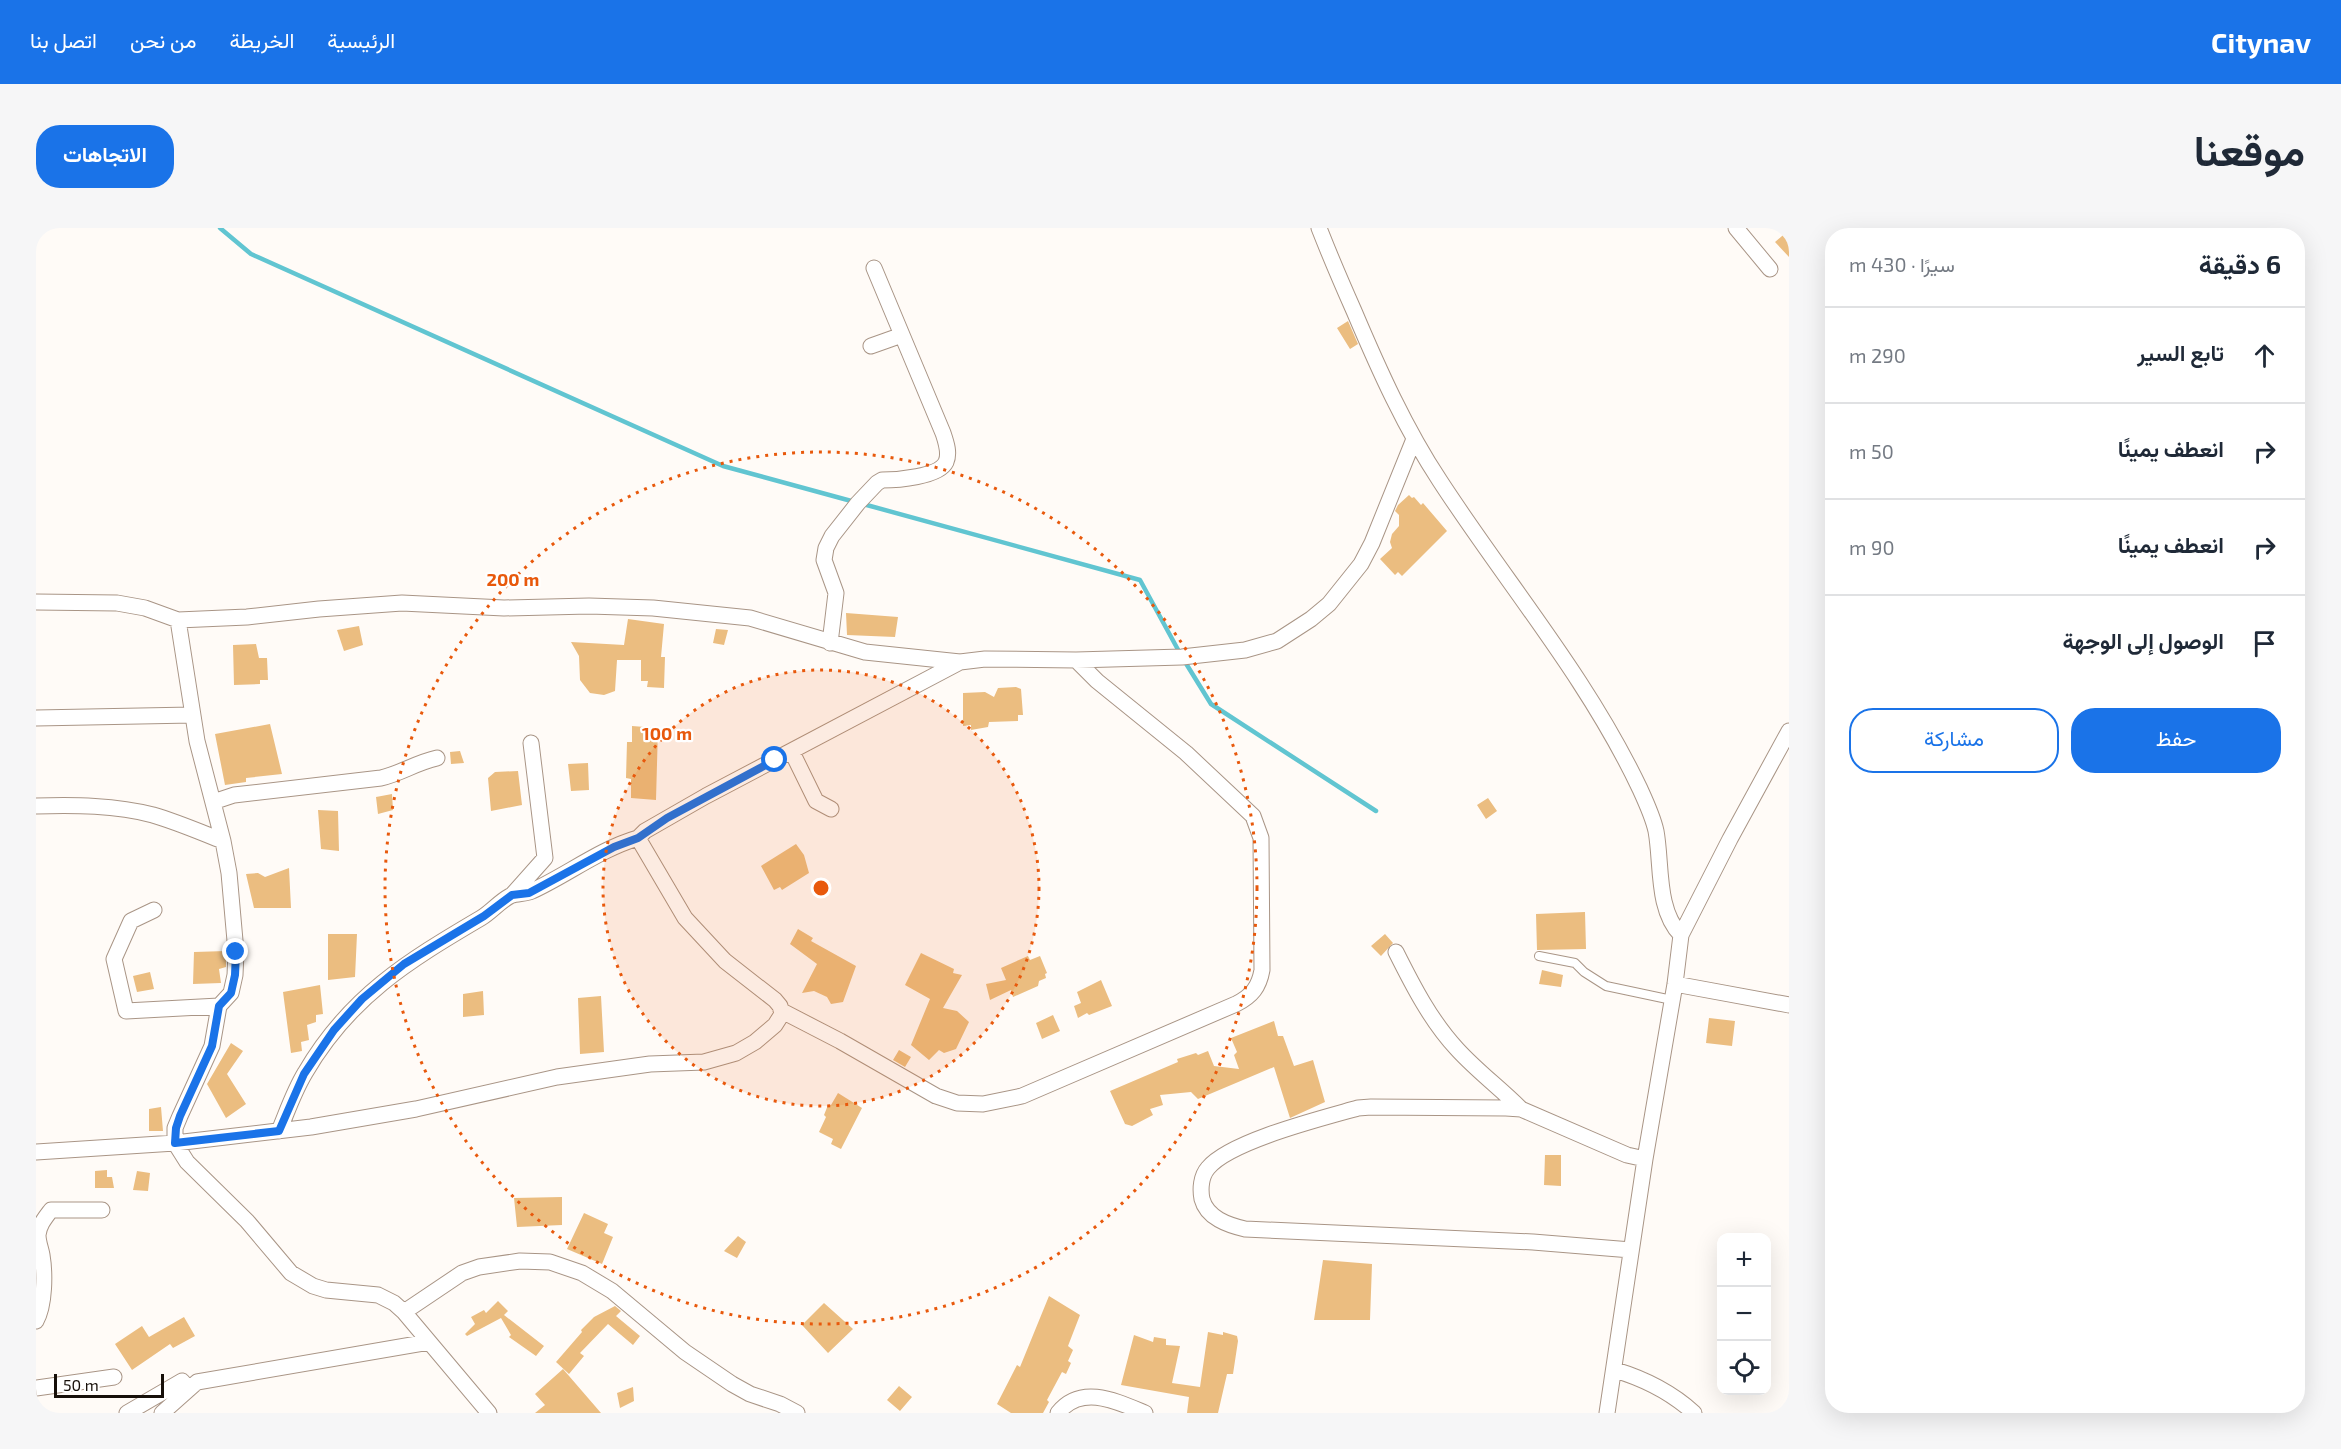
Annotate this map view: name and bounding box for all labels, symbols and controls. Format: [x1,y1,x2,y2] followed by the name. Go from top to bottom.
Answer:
[2211,25,2311,59] text: Citynav
[30,27,97,52] text: اتصل بنا
[130,27,196,52] text: من نحن
[229,27,294,52] text: الخريطة
[327,27,395,52] text: الرئيسية
[2194,124,2305,174] text: موقعنا
[36,125,174,188] button: الاتجاهات
[2199,248,2281,279] text: 6 دقيقة
[1849,252,1955,276] text: سيرًا · 430 m
[2137,339,2224,365] text: تابع السير
[2248,339,2281,372] icon: ahead
[1849,343,1906,367] text: 290 m
[2118,435,2224,461] text: انعطف يمينًا
[2248,435,2281,468] icon: right
[1849,439,1894,463] text: 50 m
[2118,531,2224,557] text: انعطف يمينًا
[2248,531,2281,564] icon: right
[1849,535,1895,559] text: 90 m
[487,568,539,590] text: 200 m
[2062,627,2224,653] text: الوصول إلى الوجهة
[2248,627,2281,660] icon: arrive
[1849,708,2059,773] button: مشاركة
[2071,708,2281,773] button: حفظ
[642,722,692,744] text: 100 m
[761,746,787,772] route start
[811,878,831,898] centre of rings
[222,938,248,964] route end
[1717,1233,1771,1395] map controls
[1717,1233,1771,1287] button: +
[1717,1287,1771,1341] button: −
[1717,1341,1771,1395] button: locate
[54,1371,164,1398] scale bar
[63,1375,99,1394] text: 50 m

